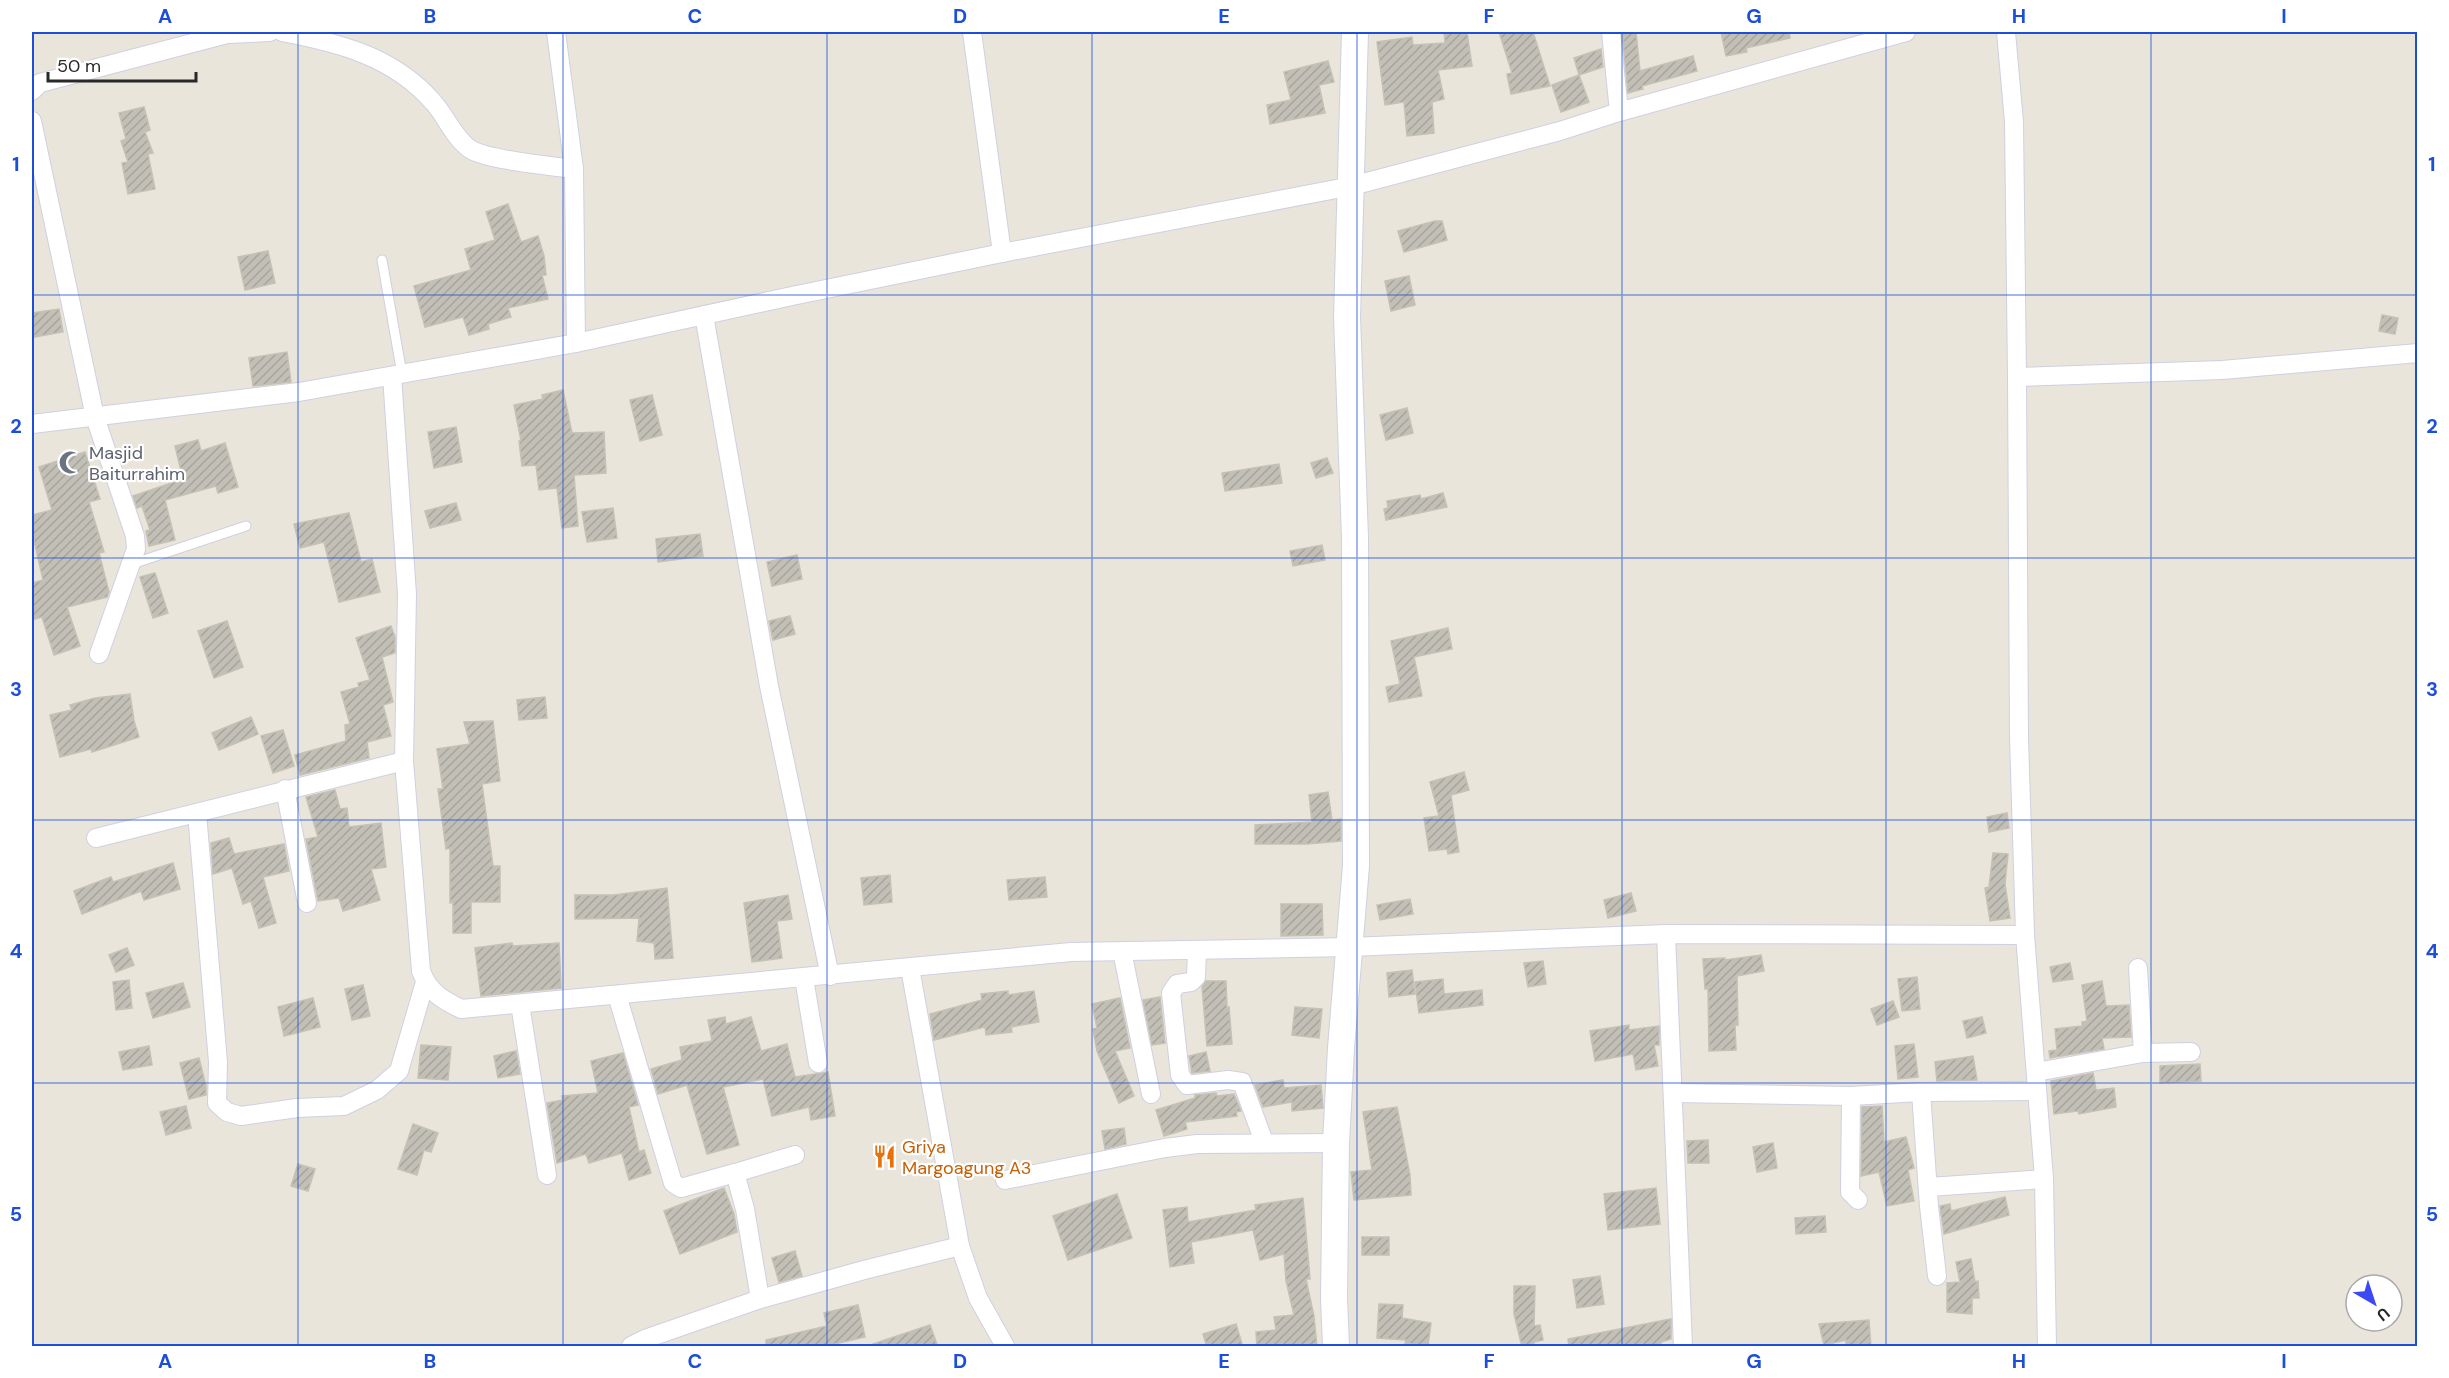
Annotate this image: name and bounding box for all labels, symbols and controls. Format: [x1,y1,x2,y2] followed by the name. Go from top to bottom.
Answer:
[158,3,172,29] text: A
[424,3,436,29] text: B
[688,3,702,29] text: C
[953,3,967,29] text: D
[1218,3,1230,29] text: E
[1483,3,1495,29] text: F
[1746,3,1762,29] text: G
[2012,3,2026,29] text: H
[2281,3,2287,29] text: I
[48,45,196,83] scale bar
[57,54,101,78] text: 50 m
[12,151,20,177] text: 1
[2428,151,2436,177] text: 1
[10,413,22,439] text: 2
[2426,413,2438,439] text: 2
[89,441,185,486] place label: Masjid Baiturrahim
[58,450,84,476] mosque icon: Masjid Baiturrahim
[10,676,22,702] text: 3
[2426,676,2438,702] text: 3
[10,938,23,964] text: 4
[2426,938,2439,964] text: 4
[902,1135,1031,1180] place label: Griya Margoagung A3
[871,1144,897,1170] restaurant icon: Griya Margoagung A3
[10,1201,22,1227] text: 5
[2426,1201,2438,1227] text: 5
[2344,1273,2404,1333] north arrow
[2372,1303,2394,1326] text: U
[158,1348,172,1374] text: A
[424,1348,436,1374] text: B
[688,1348,702,1374] text: C
[953,1348,967,1374] text: D
[1218,1348,1230,1374] text: E
[1483,1348,1495,1374] text: F
[1746,1348,1762,1374] text: G
[2012,1348,2026,1374] text: H
[2281,1348,2287,1374] text: I

